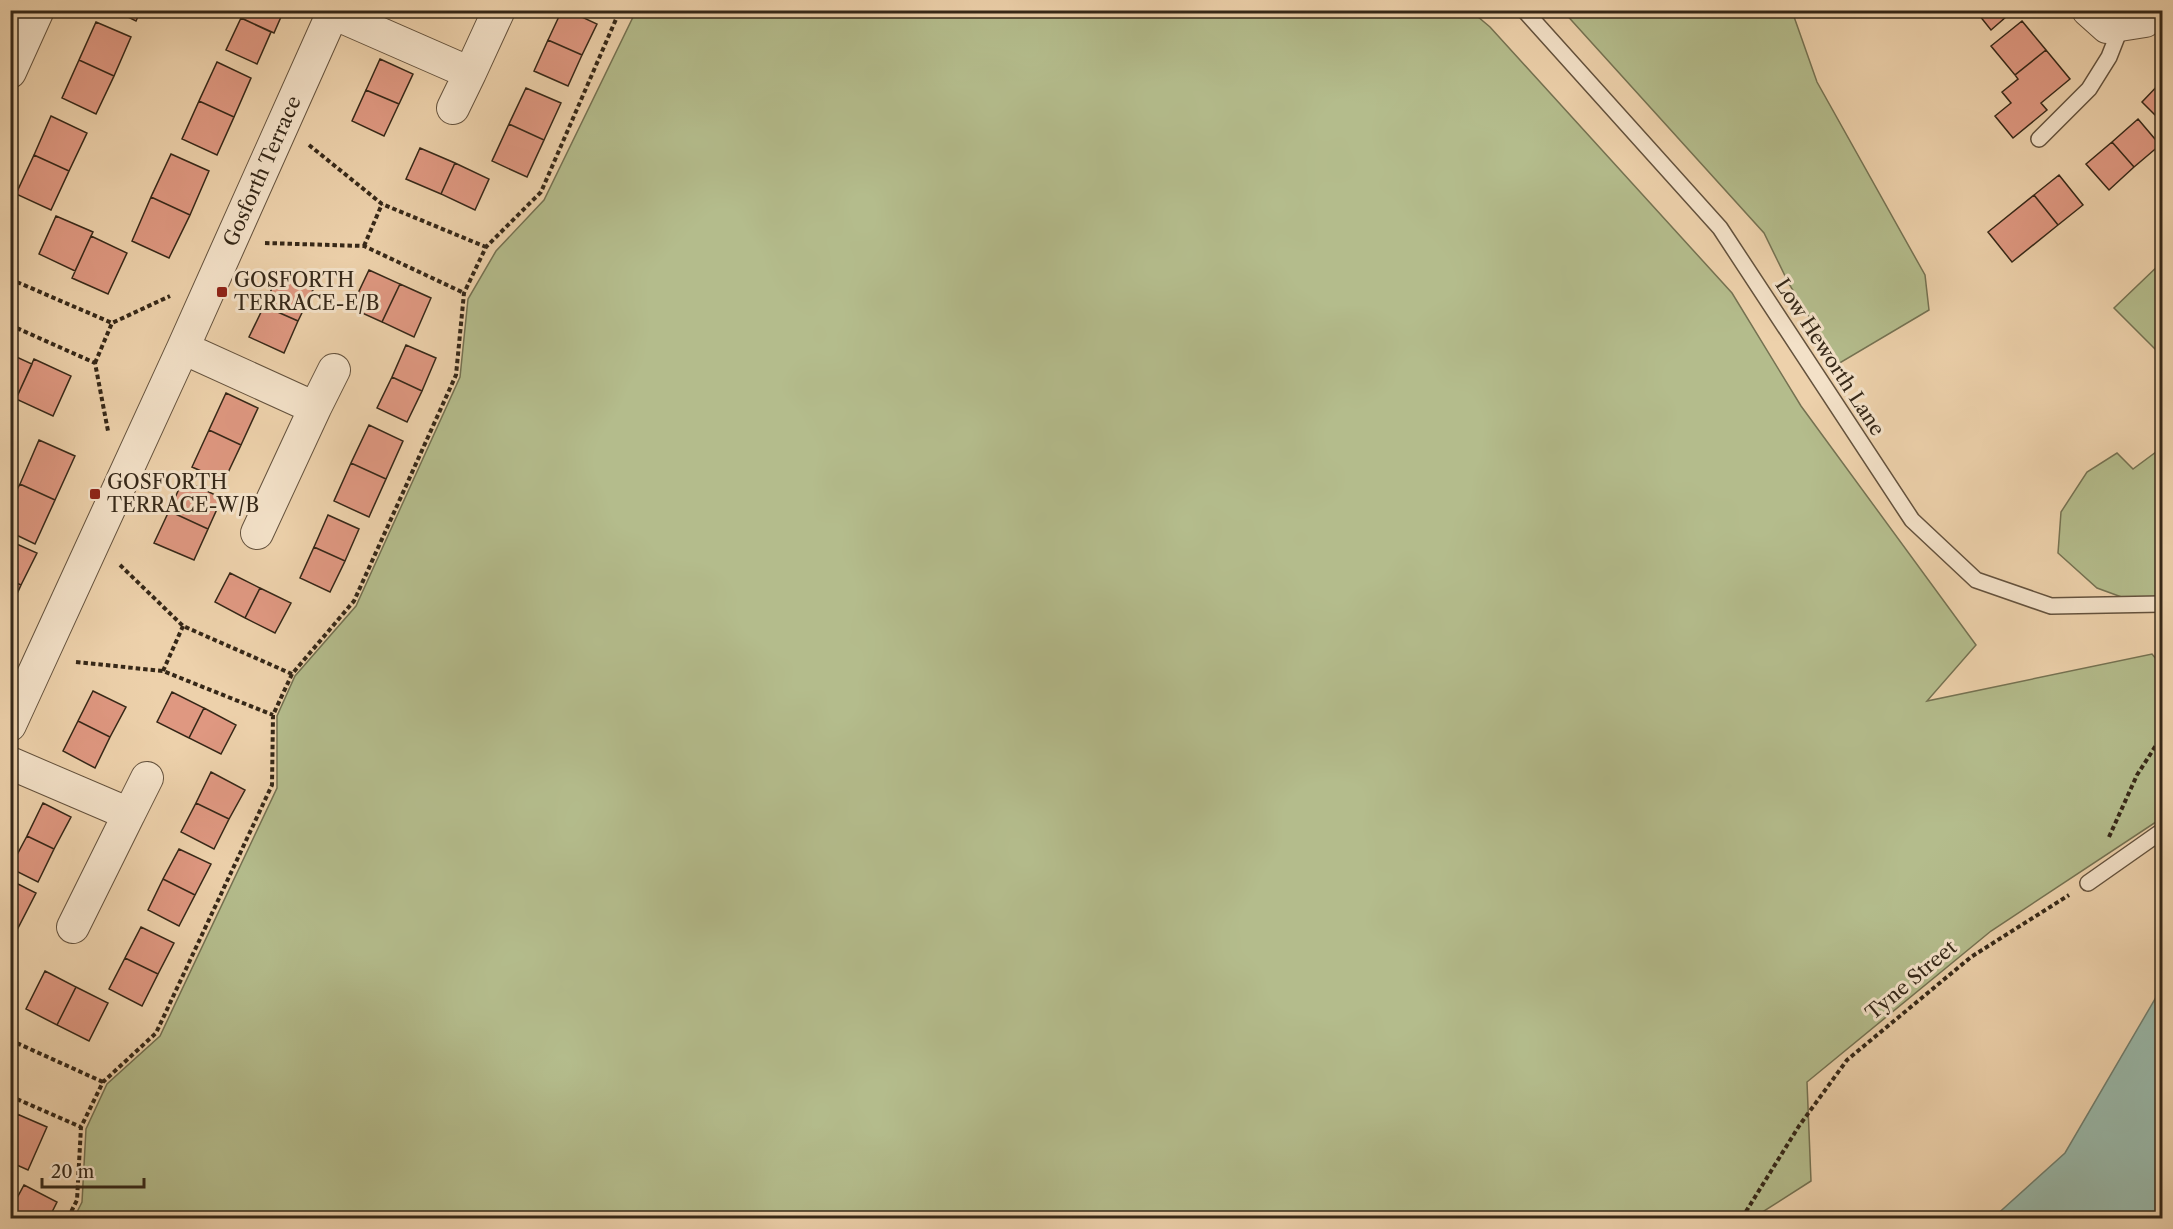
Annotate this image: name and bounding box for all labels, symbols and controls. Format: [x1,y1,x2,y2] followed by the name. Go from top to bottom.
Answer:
[218,92,306,250] street label: Gosforth Terrace
[234,268,379,315] place label: GOSFORTH TERRACE-E/B
[1770,274,1890,440] street label: Low Heworth Lane
[215,285,229,299] marker: GOSFORTH TERRACE-E/B
[107,470,259,517] place label: GOSFORTH TERRACE-W/B
[88,487,102,501] marker: GOSFORTH TERRACE-W/B
[1861,935,1961,1025] street label: Tyne Street
[42,1151,144,1189] scale bar
[51,1161,95,1183] text: 20 m

